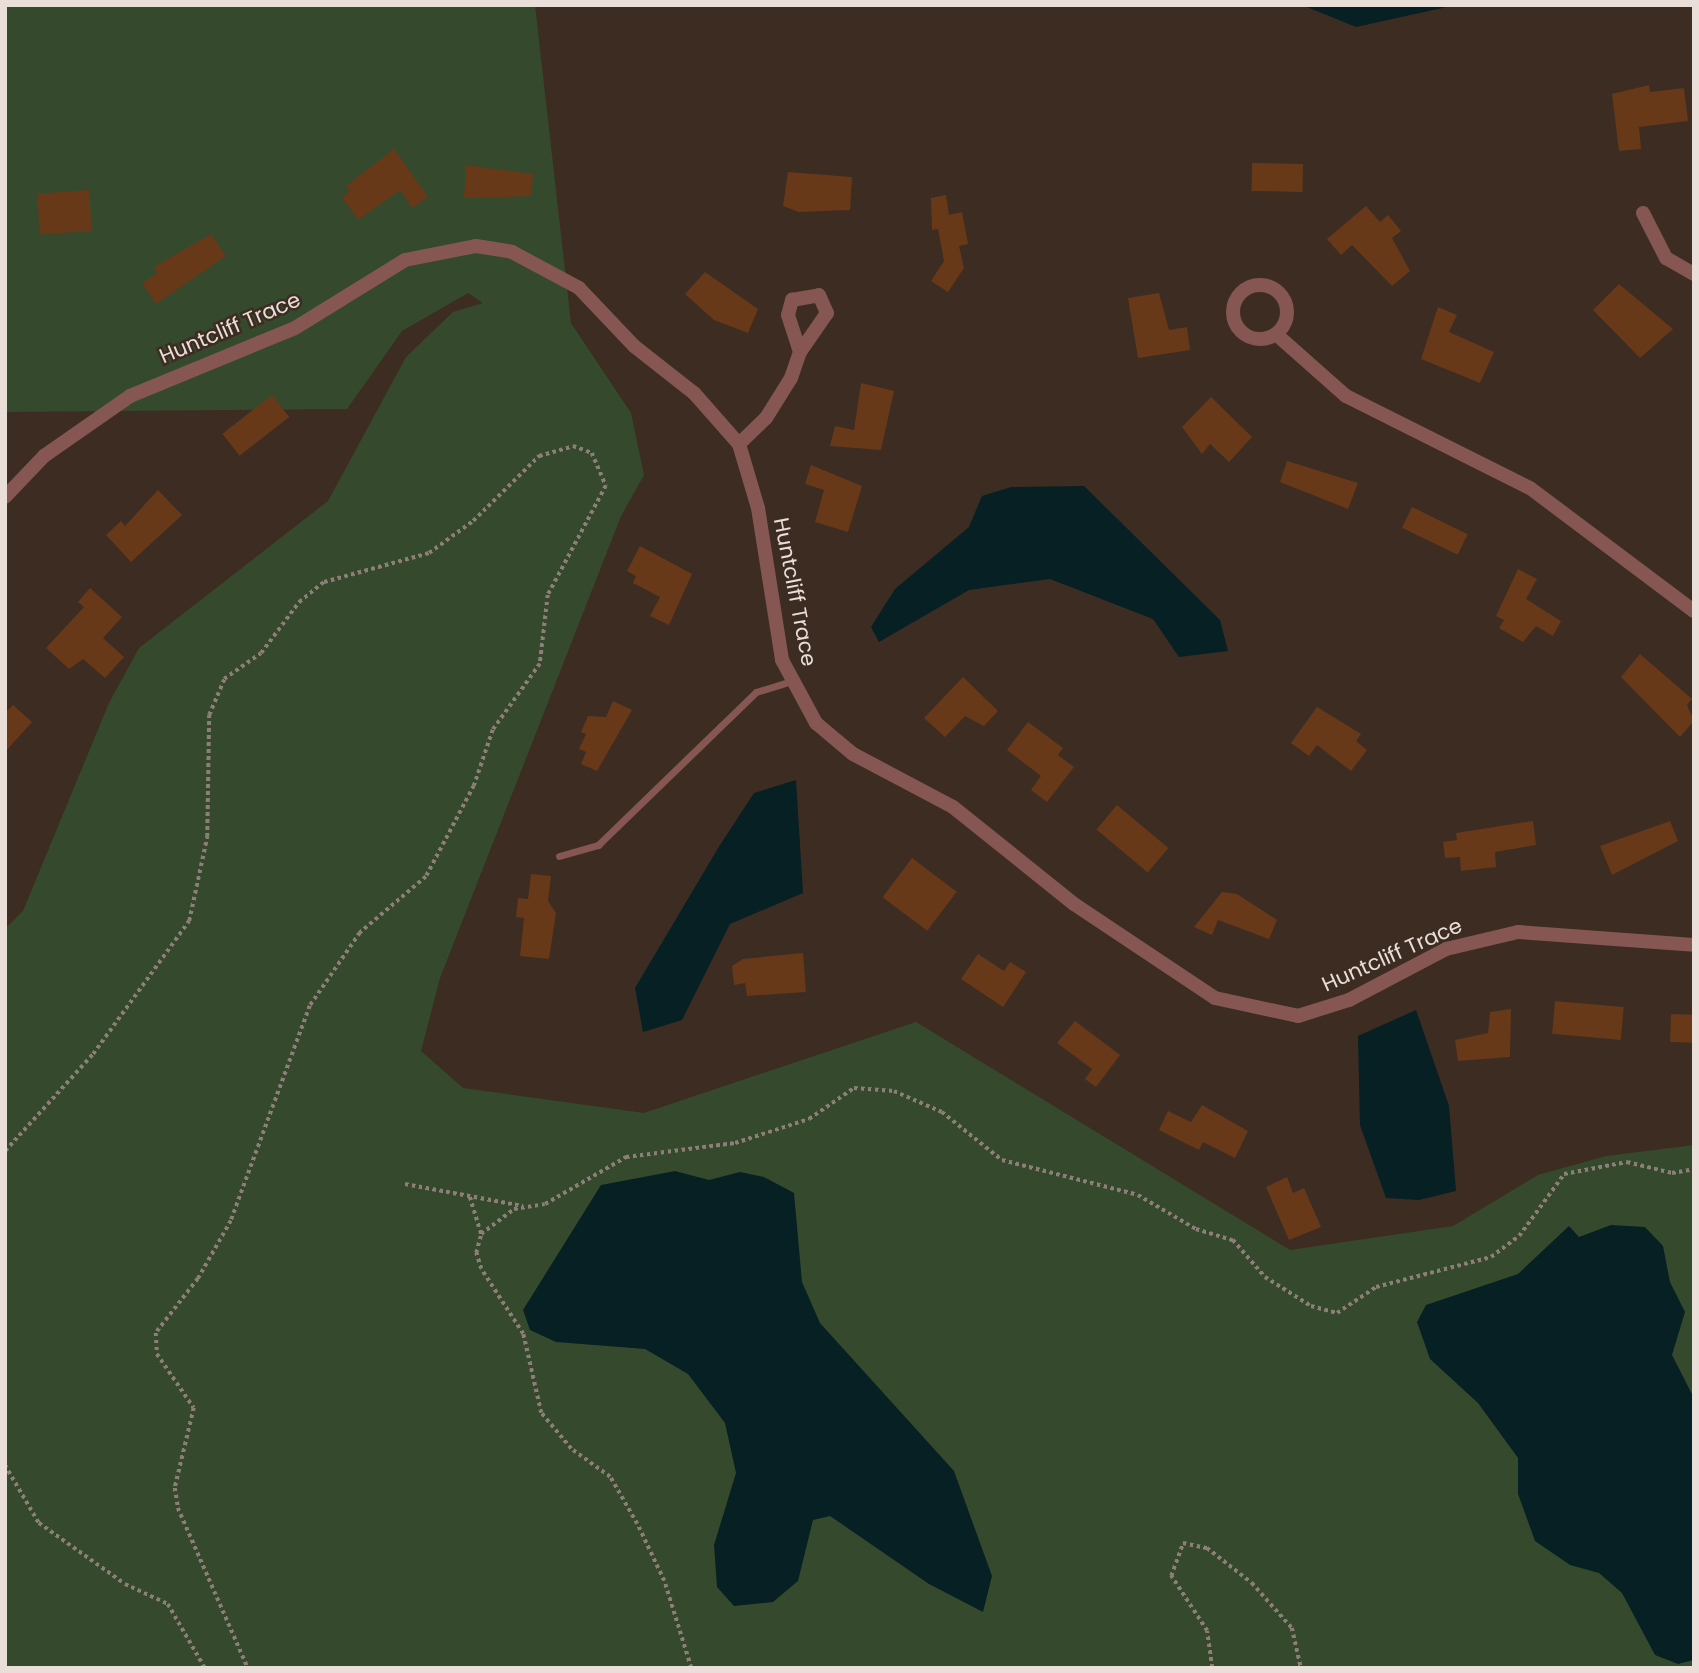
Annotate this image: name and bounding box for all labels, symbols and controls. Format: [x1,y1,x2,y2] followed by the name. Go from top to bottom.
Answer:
[156,287,304,369] street label: Huntcliff Trace
[768,516,822,668] street label: Huntcliff Trace
[1318,913,1466,997] street label: Huntcliff Trace

